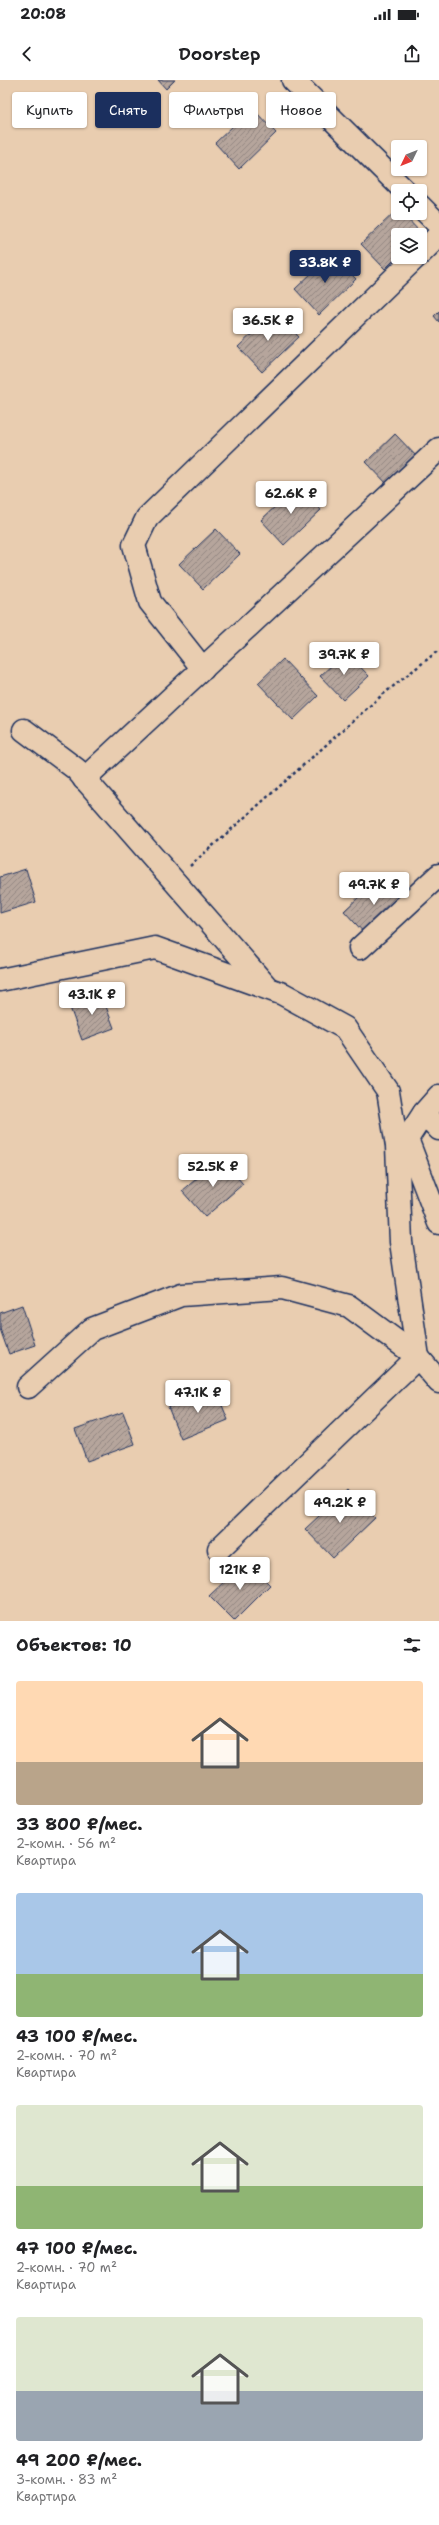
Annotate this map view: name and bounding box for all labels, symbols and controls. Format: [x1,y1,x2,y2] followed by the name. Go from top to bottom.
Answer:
[20,4,66,24] text: 20:08
[178,42,261,66] text: Doorstep
[16,43,38,65] icon: back
[401,43,423,65] icon: share
[12,92,87,128] chip: Купить
[95,92,161,128] chip: Снять
[169,92,258,128] chip: Фильтры
[266,92,336,128] chip: Новое
[391,140,427,176] north arrow
[391,140,427,264] map controls
[391,184,427,220] button: locate
[391,228,427,264] button: layers
[288,250,362,284] pin: 33.8K ₽
[299,254,351,271] text: 33.8K ₽
[231,308,305,342] pin: 36.5K ₽
[242,312,294,329] text: 36.5K ₽
[254,481,328,515] pin: 62.6K ₽
[265,485,317,502] text: 62.6K ₽
[307,642,381,676] pin: 39.7K ₽
[318,646,370,663] text: 39.7K ₽
[337,872,411,906] pin: 49.7K ₽
[348,876,400,893] text: 49.7K ₽
[55,982,129,1016] pin: 43.1K ₽
[68,986,116,1003] text: 43.1K ₽
[176,1154,250,1188] pin: 52.5K ₽
[187,1158,239,1175] text: 52.5K ₽
[161,1380,235,1414] pin: 47.1K ₽
[174,1384,222,1401] text: 47.1K ₽
[303,1490,377,1524] pin: 49.2K ₽
[314,1494,366,1511] text: 49.2K ₽
[207,1557,273,1591] pin: 121K ₽
[219,1561,261,1578] text: 121K ₽
[16,1634,132,1656] text: Объектов: 10
[401,1634,423,1656] icon: filters
[184,1707,256,1779] icon: home
[16,1813,142,1835] text: 33 800 ₽/мес.
[16,1835,116,1852] text: 2-комн. · 56 m²
[16,1852,76,1869] text: Квартира
[184,1919,256,1991] icon: home
[16,2025,137,2047] text: 43 100 ₽/мес.
[16,2047,117,2064] text: 2-комн. · 70 m²
[16,2064,76,2081] text: Квартира
[184,2131,256,2203] icon: home
[16,2237,138,2259] text: 47 100 ₽/мес.
[16,2259,117,2276] text: 2-комн. · 70 m²
[16,2276,76,2293] text: Квартира
[184,2343,256,2415] icon: home
[16,2449,142,2471] text: 49 200 ₽/мес.
[16,2471,117,2488] text: 3-комн. · 83 m²
[16,2488,76,2505] text: Квартира

